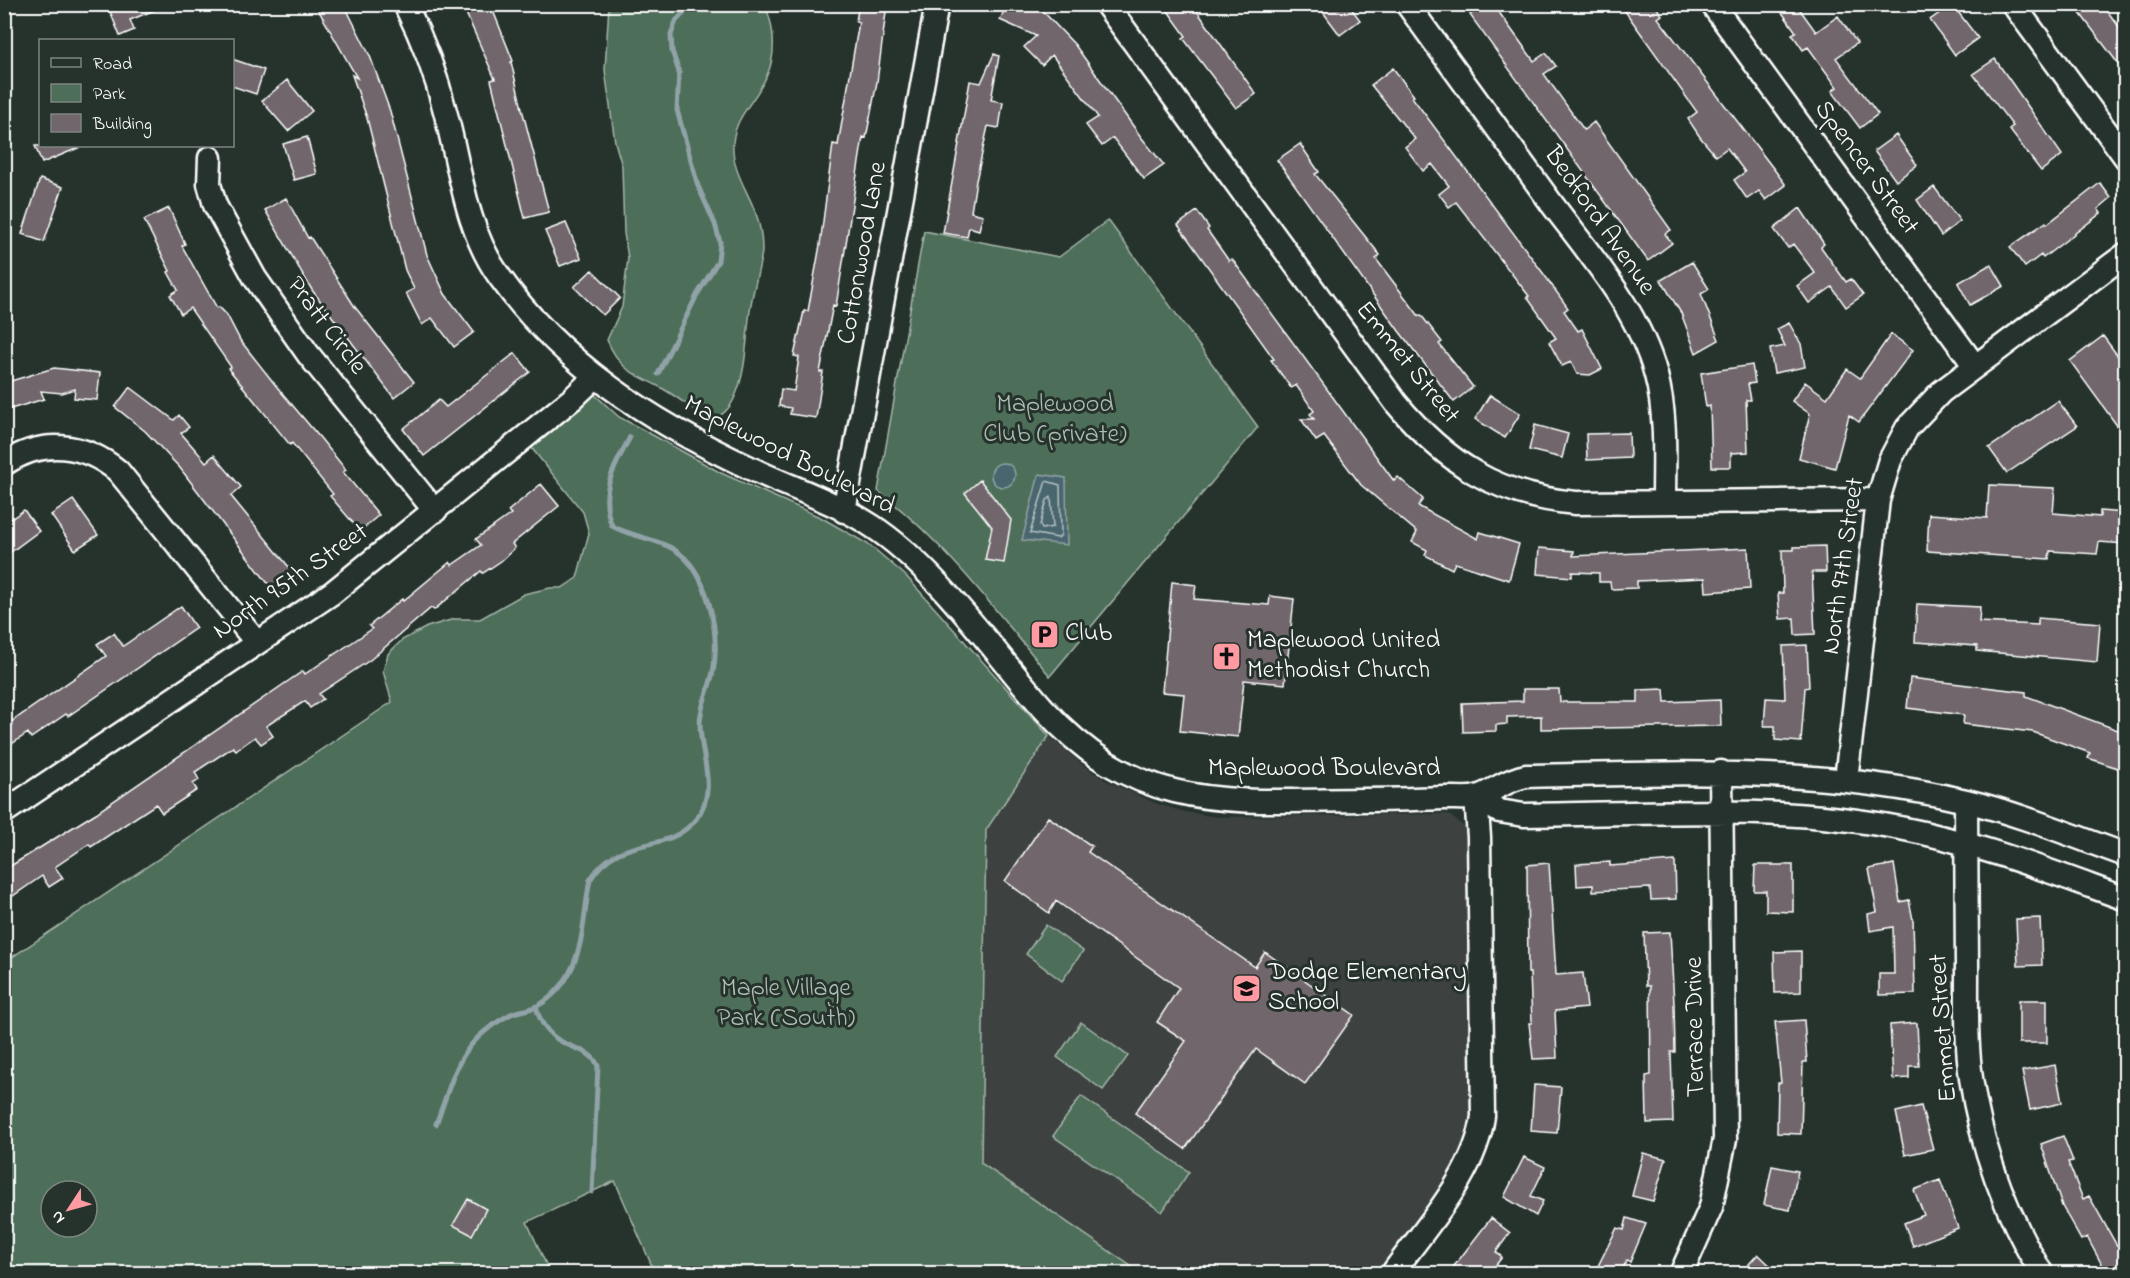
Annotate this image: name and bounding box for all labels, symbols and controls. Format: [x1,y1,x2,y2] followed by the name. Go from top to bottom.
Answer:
[39,39,234,147] legend
[93,52,132,78] text: Road
[93,82,126,108] text: Park
[1804,93,1928,244] street label: Spencer Street
[92,112,152,139] text: Building
[1533,138,1665,304] street label: Bedford Avenue
[828,158,898,347] street label: Cottonwood Lane
[276,269,376,383] street label: Pratt Circle
[1346,293,1469,433] street label: Emmet Street
[677,386,902,526] street label: Maplewood Boulevard
[983,386,1127,454] park label: Maplewood Club (private)
[1813,475,1875,657] street label: North 97th Street
[205,514,377,650] street label: North 95th Street
[1065,615,1112,653] place label: Club
[1028,618,1060,650] parking icon: Club
[1247,622,1440,690] place label: Maplewood United Methodist Church
[1210,640,1242,672] church icon: Maplewood United Methodist Church
[1208,750,1441,788] street label: Maplewood Boulevard
[1920,952,1968,1103] street label: Emmet Street
[1267,954,1467,1022] place label: Dodge Elementary School
[1676,956,1716,1098] street label: Terrace Drive
[717,970,856,1038] park label: Maple Village Park (South)
[1231,972,1263,1004] school or university icon: Dodge Elementary School
[39,1179,99,1239] north arrow
[45,1205,71,1228] text: N

